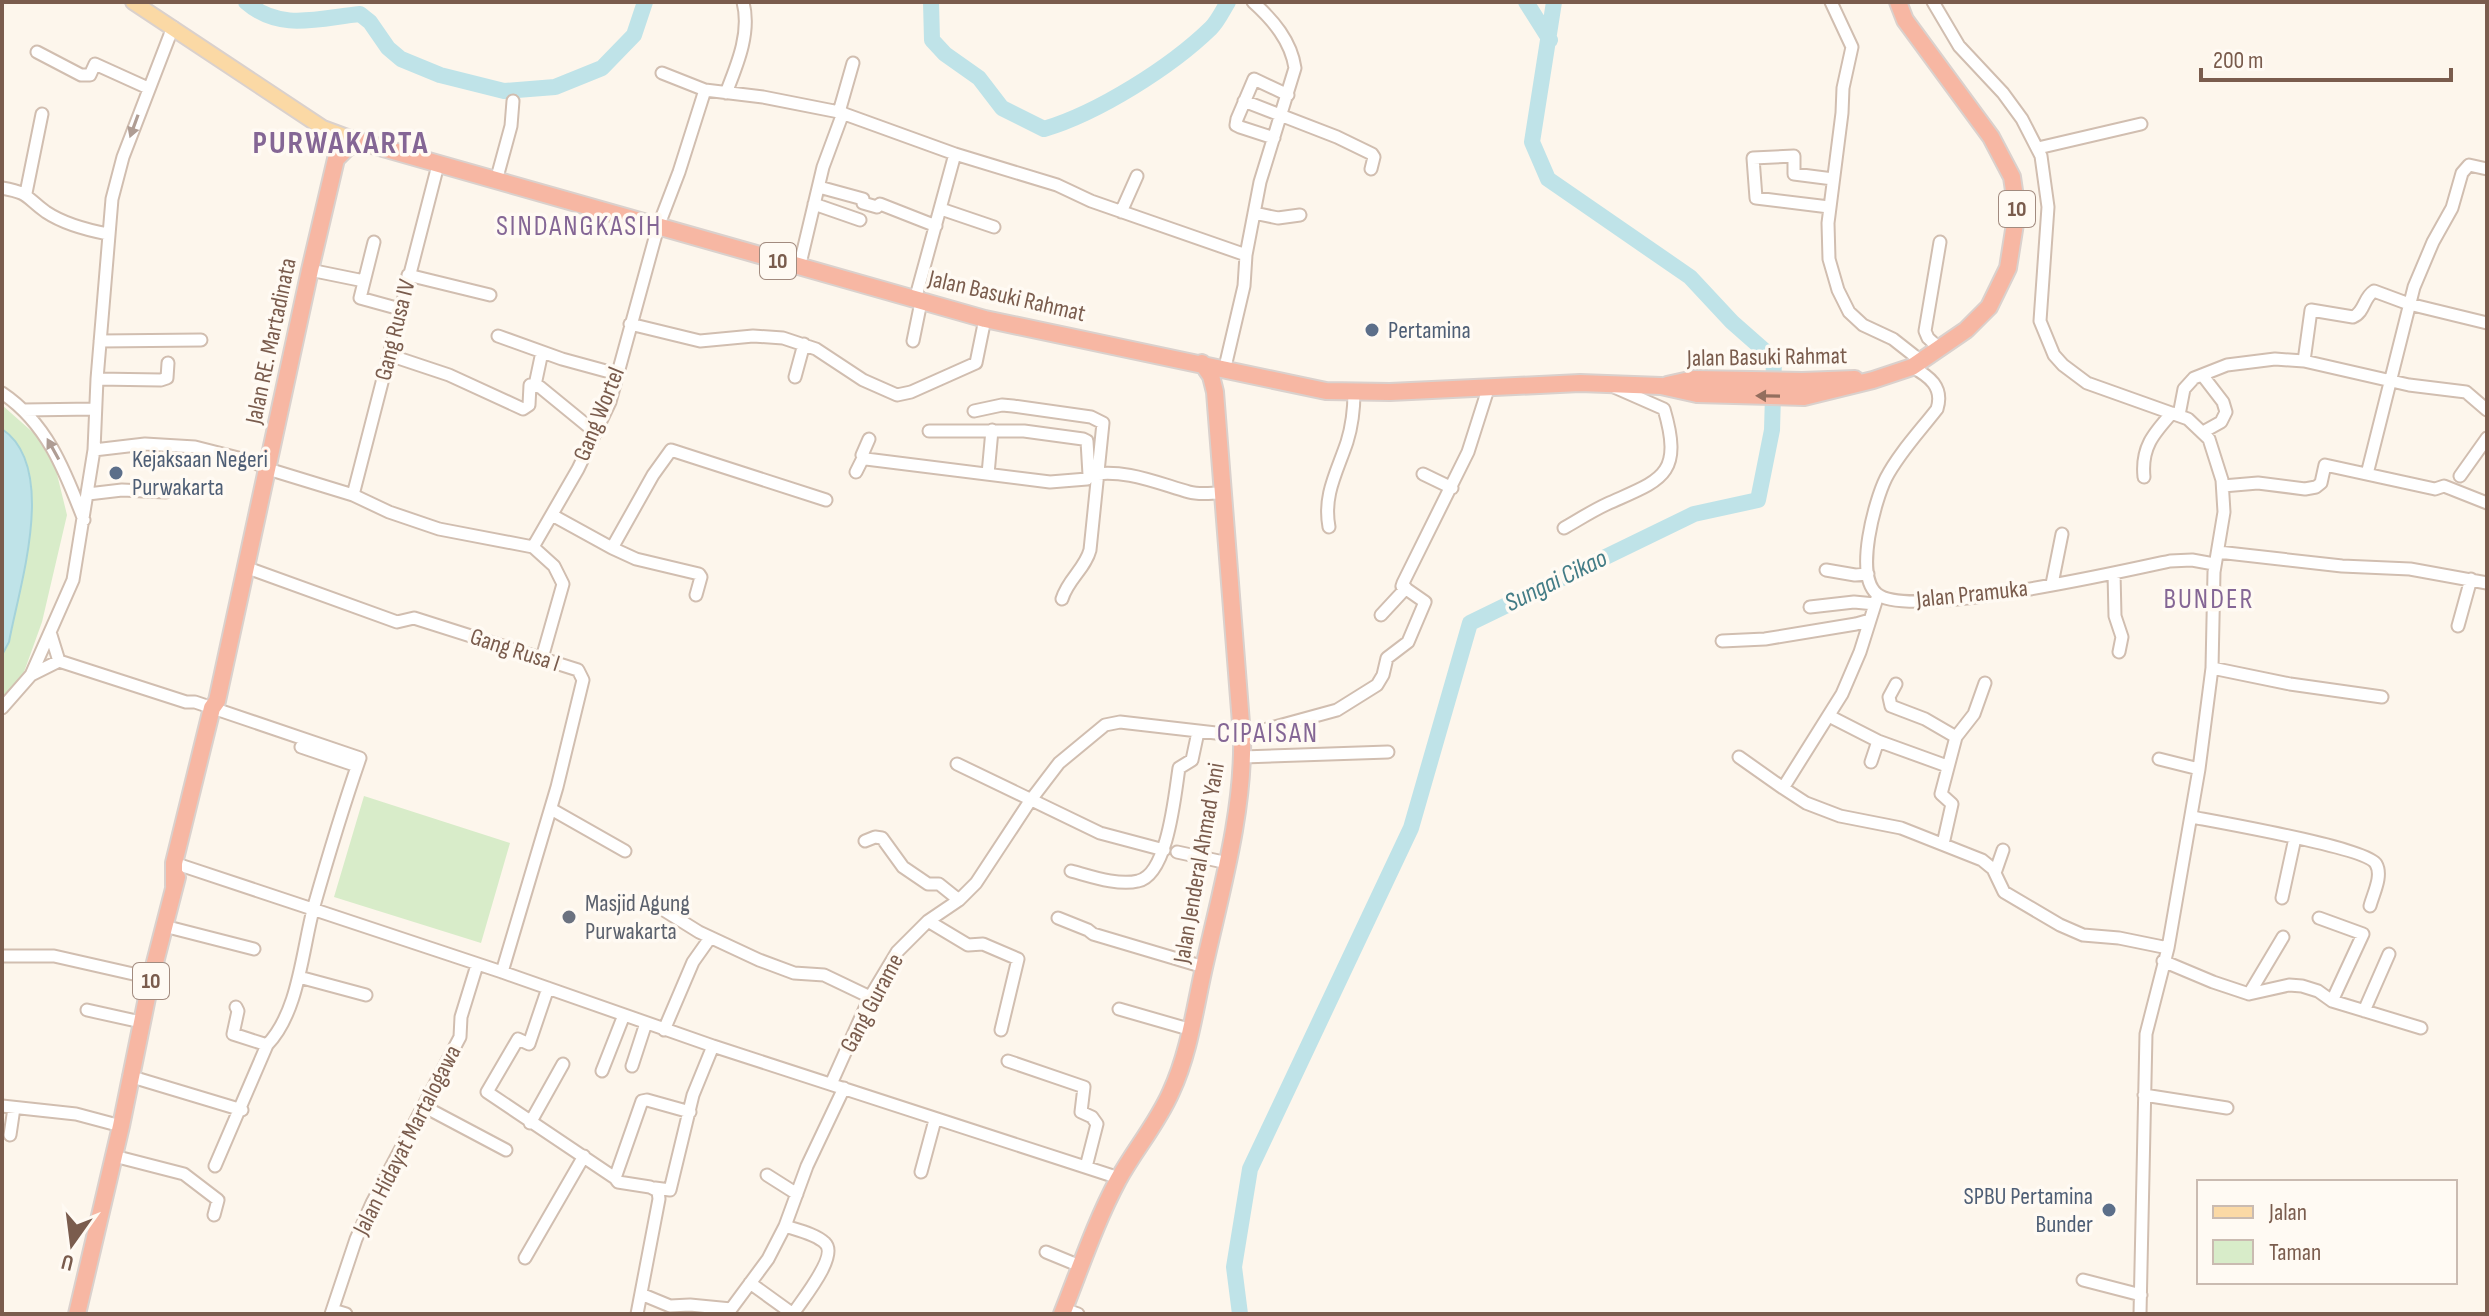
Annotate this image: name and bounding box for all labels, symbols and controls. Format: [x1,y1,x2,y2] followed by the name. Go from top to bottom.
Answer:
[2201,32,2451,82] scale bar
[2213,46,2264,75] text: 200 m
[128,114,140,138] one-way arrow
[252,124,430,163] district label: PURWAKARTA
[1999,191,2035,227] road number: 10
[496,210,662,243] district label: SINDANGKASIH
[760,243,796,279] road number: 10
[239,255,303,428] street label: Jalan RE. Martadinata
[925,264,1088,328] street label: Jalan Basuki Rahmat
[368,276,422,384] street label: Gang Rusa IV
[1388,316,1471,345] place label: Pertamina
[1363,321,1381,339] marker: Pertamina
[1686,341,1847,373] street label: Jalan Basuki Rahmat
[567,363,631,465] street label: Gang Wortel
[1755,390,1780,402] one-way arrow
[46,438,60,461] one-way arrow
[132,445,268,502] place label: Kejaksaan Negeri Purwakarta
[107,464,125,482] marker: Kejaksaan Negeri Purwakarta
[1500,543,1613,619] water label: Sungai Cikao
[1914,574,2029,614] street label: Jalan Pramuka
[2164,583,2254,616] district label: BUNDER
[467,622,563,678] street label: Gang Rusa I
[1217,717,1319,750] district label: CIPAISAN
[1167,761,1231,966] street label: Jalan Jenderal Ahmad Yani
[585,889,690,946] place label: Masjid Agung Purwakarta
[560,908,578,926] marker: Masjid Agung Purwakarta
[834,949,910,1057] street label: Gang Gurame
[133,963,169,999] road number: 10
[346,1040,467,1241] street label: Jalan Hidayat Martalogawa
[2197,1180,2457,1284] legend
[1963,1182,2093,1239] place label: SPBU Pertamina Bunder
[2268,1198,2307,1227] text: Jalan
[2100,1201,2118,1219] marker: SPBU Pertamina Bunder
[32,1204,112,1284] north arrow
[2269,1238,2321,1267] text: Taman
[59,1247,76,1276] text: U

